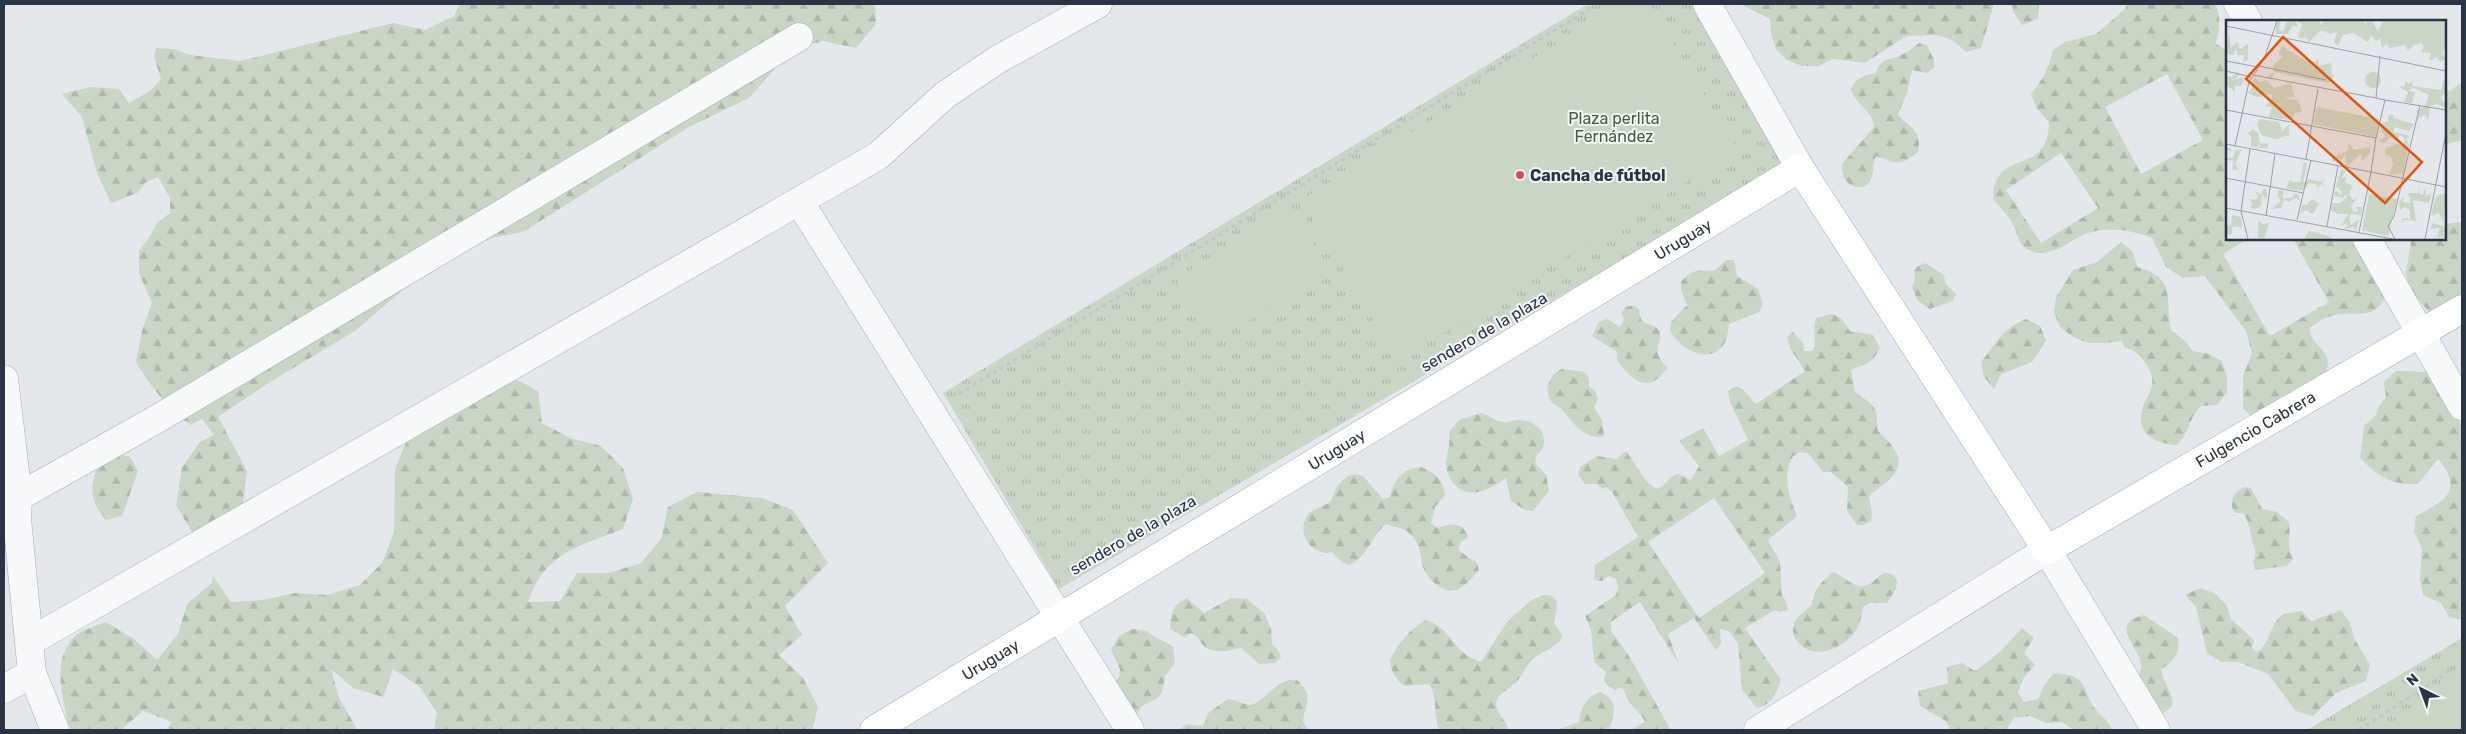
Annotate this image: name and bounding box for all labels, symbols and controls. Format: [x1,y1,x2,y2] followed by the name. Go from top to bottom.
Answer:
[2226,20,2446,240] inset map
[1568,109,1660,146] park label: Plaza perlita Fernández
[1530,166,1666,185] place label: Cancha de fútbol
[1514,169,1526,181] marker: Cancha de fútbol
[1651,214,1715,264] street label: Uruguay
[1417,288,1551,376] street label: sendero de la plaza
[2192,387,2319,471] street label: Fulgencio Cabrera
[1304,425,1369,474] street label: Uruguay
[1066,491,1200,579] street label: sendero de la plaza
[958,635,1023,684] street label: Uruguay
[2396,664,2446,714] north arrow
[2403,670,2422,689] text: N

